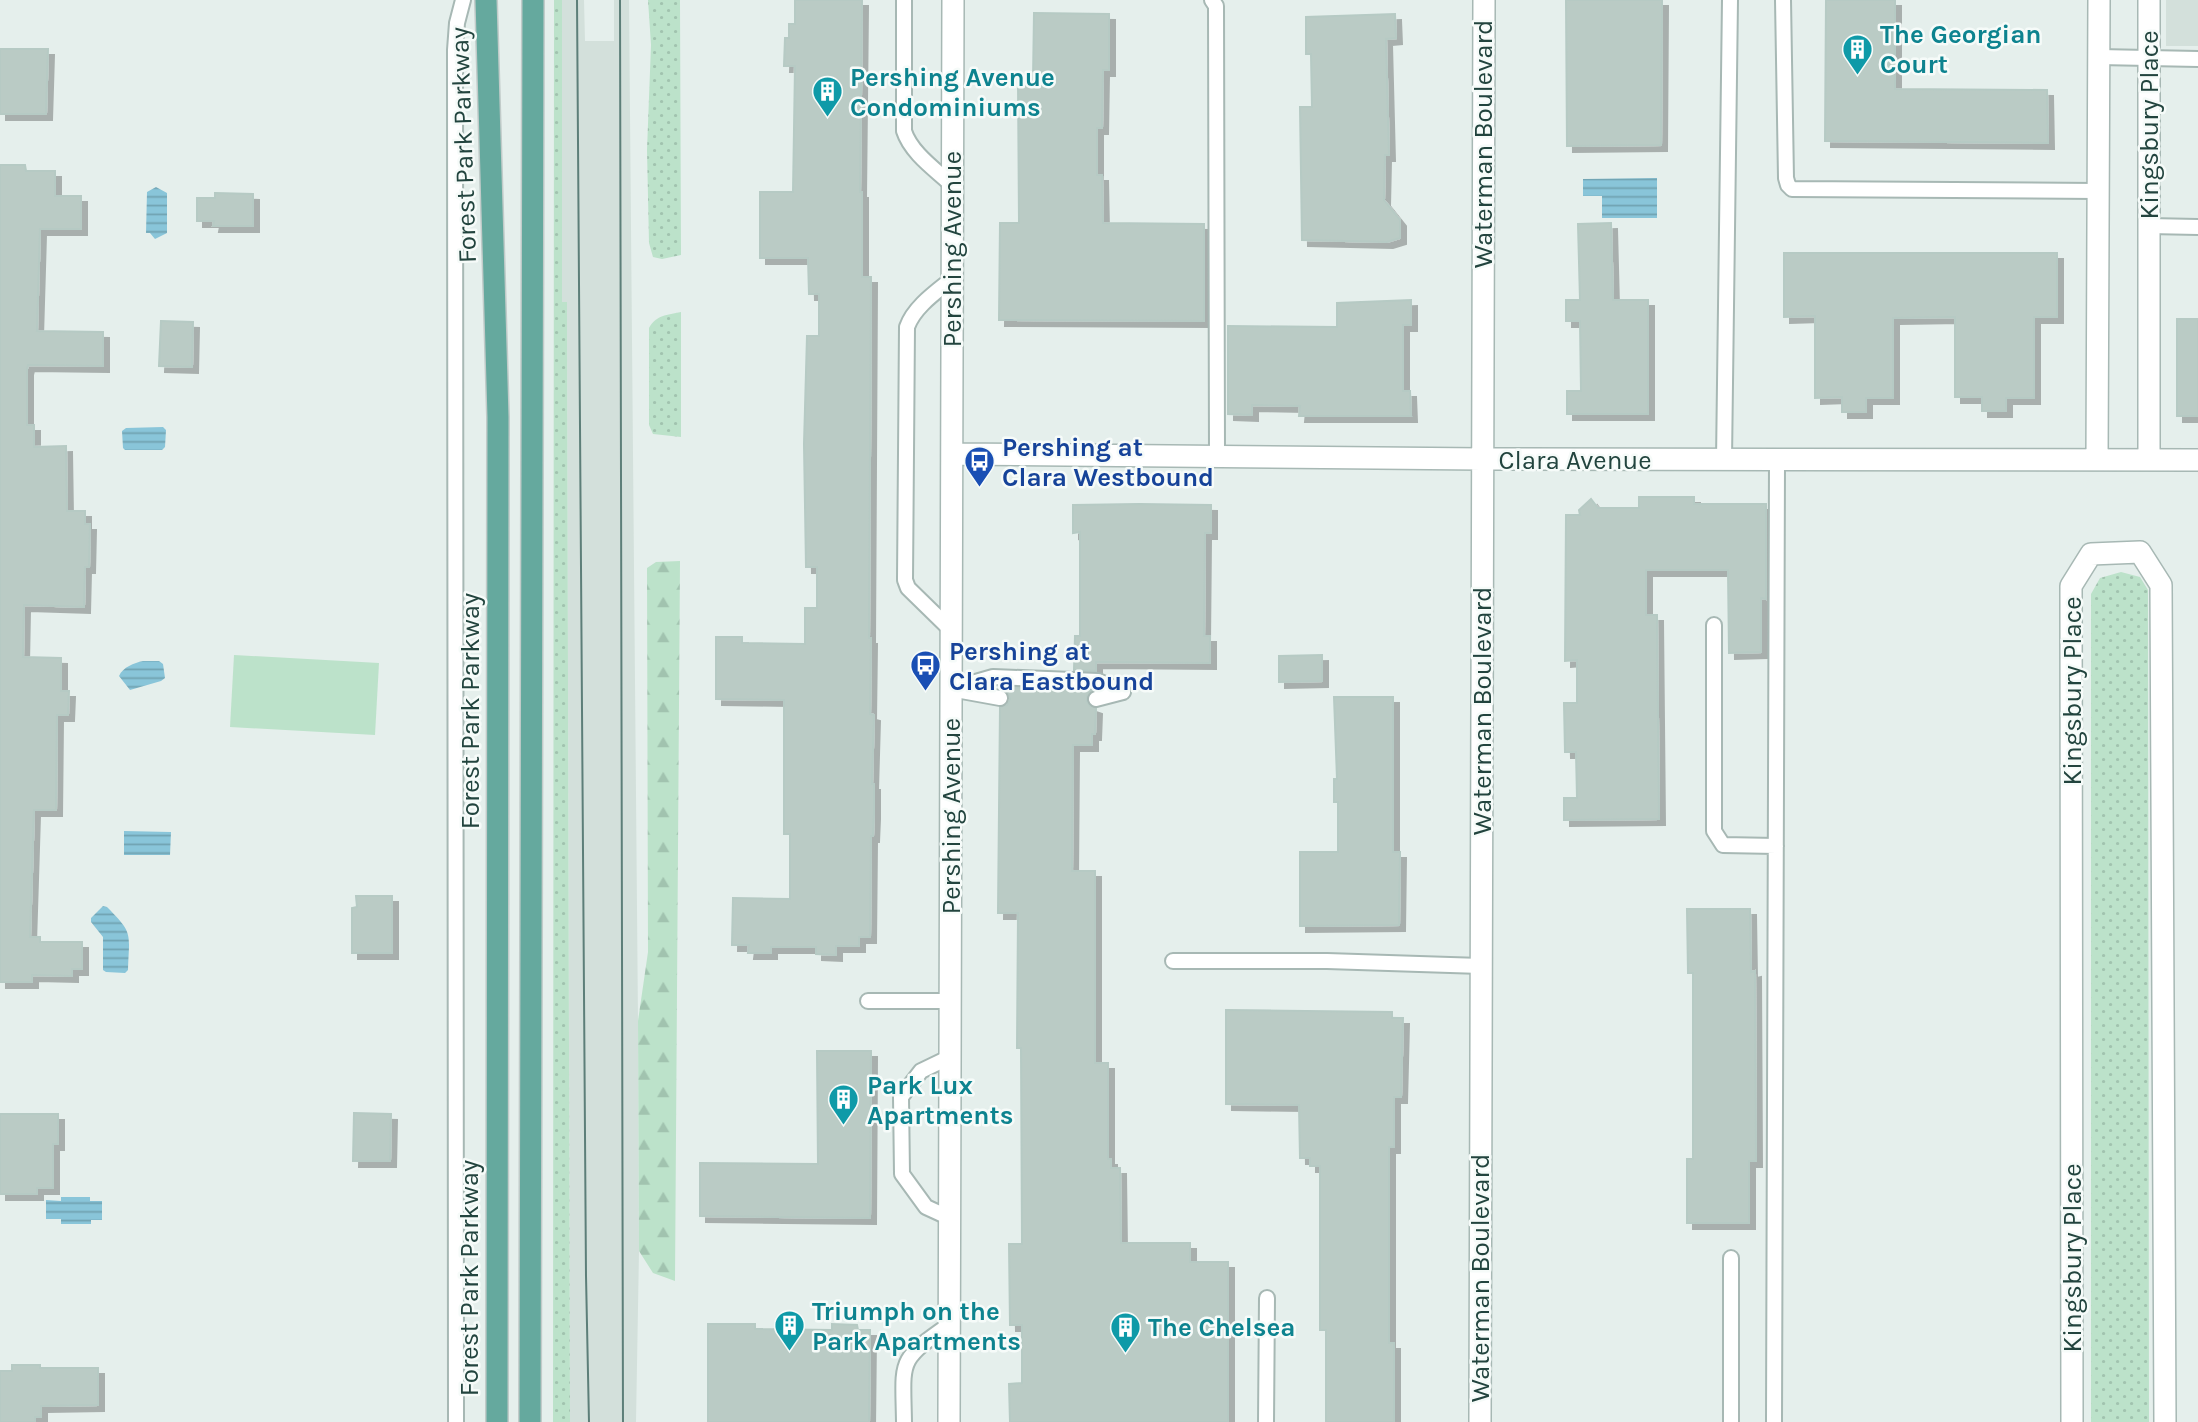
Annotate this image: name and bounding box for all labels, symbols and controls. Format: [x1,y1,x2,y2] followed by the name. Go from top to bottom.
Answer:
[1880,19,2042,80] place label: The Georgian Court
[1468,20,1499,268] street label: Waterman Boulevard
[444,26,483,264] street label: Forest Park Parkway
[2134,30,2165,220] street label: Kingsbury Place
[1840,32,1874,76] building icon: The Georgian Court
[850,62,1055,123] place label: Pershing Avenue Condominiums
[810,75,844,119] building icon: Pershing Avenue Condominiums
[937,151,968,347] street label: Pershing Avenue
[1002,432,1214,493] place label: Pershing at Clara Westbound
[962,445,996,489] bus stop icon: Pershing at Clara Westbound
[1499,445,1651,476] street label: Clara Avenue
[1467,587,1498,835] street label: Waterman Boulevard
[455,593,486,829] street label: Forest Park Parkway
[2057,596,2088,786] street label: Kingsbury Place
[949,636,1154,697] place label: Pershing at Clara Eastbound
[909,649,943,693] bus stop icon: Pershing at Clara Eastbound
[936,718,967,914] street label: Pershing Avenue
[867,1070,1013,1131] place label: Park Lux Apartments
[827,1083,861,1127] building icon: Park Lux Apartments
[1465,1154,1496,1402] street label: Waterman Boulevard
[454,1160,485,1396] street label: Forest Park Parkway
[2057,1163,2088,1353] street label: Kingsbury Place
[812,1296,1021,1357] place label: Triumph on the Park Apartments
[772,1309,806,1353] building icon: Triumph on the Park Apartments
[1108,1310,1142,1354] building icon: The Chelsea
[1148,1312,1295,1343] place label: The Chelsea

